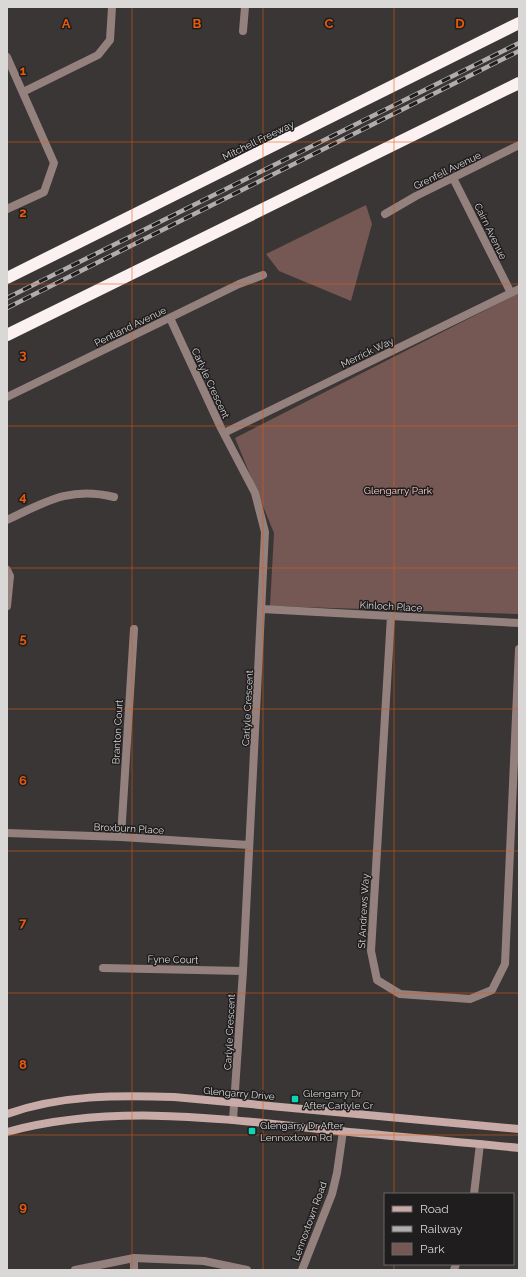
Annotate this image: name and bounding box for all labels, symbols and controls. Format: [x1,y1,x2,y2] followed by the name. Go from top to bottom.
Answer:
[62,16,71,31] text: A
[193,16,202,31] text: B
[325,16,334,31] text: C
[455,16,465,31] text: D
[20,63,27,78] text: 1
[221,118,296,163] street label: Mitchell Freeway
[412,149,483,192] street label: Grenfell Avenue
[472,201,509,261] street label: Cairn Avenue
[19,205,27,220] text: 2
[92,304,168,349] street label: Pentland Avenue
[339,335,396,370] street label: Merrick Way
[189,346,232,421] street label: Carlyle Crescent
[19,347,27,362] text: 3
[364,485,433,496] park label: Glengarry Park
[19,489,27,504] text: 4
[359,599,423,614] street label: Kinloch Place
[19,631,27,646] text: 5
[240,669,255,746] street label: Carlyle Crescent
[110,699,125,765] street label: Branton Court
[19,773,27,788] text: 6
[93,821,165,836] street label: Broxburn Place
[356,873,371,949] street label: St Andrews Way
[19,915,27,930] text: 7
[147,954,199,965] street label: Fyne Court
[222,993,237,1070] street label: Carlyle Crescent
[19,1057,27,1072] text: 8
[203,1085,275,1102] street label: Glengarry Drive
[303,1088,374,1111] place label: Glengarry Dr After Carlyle Cr
[290,1094,300,1104] marker: Glengarry Dr After Carlyle Cr
[260,1120,344,1143] place label: Glengarry Dr After Lennoxtown Rd
[247,1126,257,1136] marker: Glengarry Dr After Lennoxtown Rd
[290,1180,329,1262] street label: Lennoxtown Road
[384,1193,514,1265] legend
[19,1199,27,1214] text: 9
[420,1202,449,1216] text: Road
[420,1222,463,1236] text: Railway
[420,1242,445,1256] text: Park

